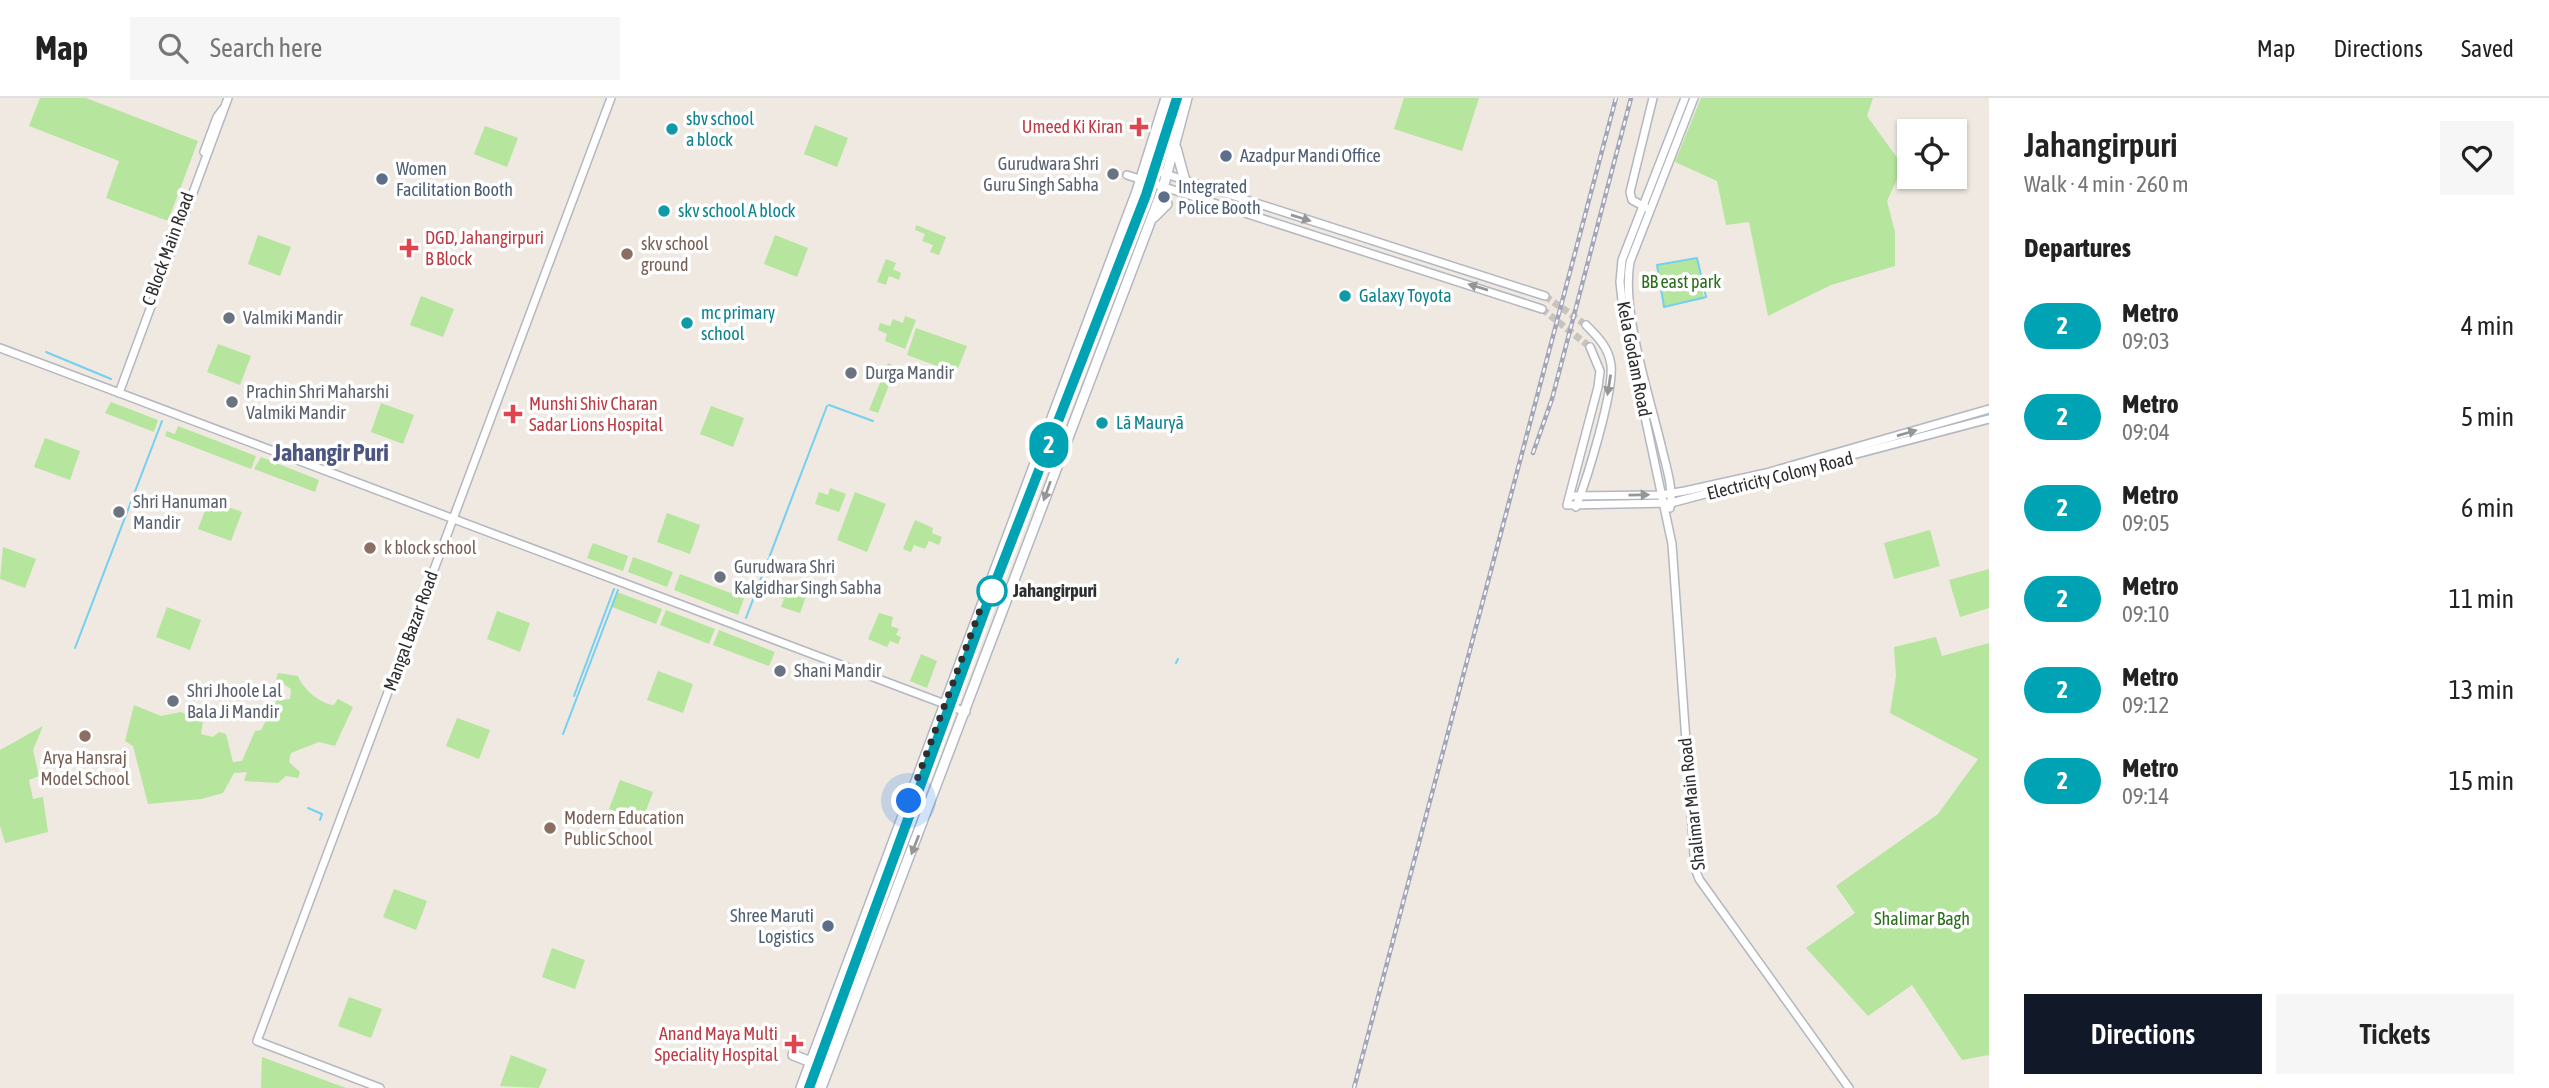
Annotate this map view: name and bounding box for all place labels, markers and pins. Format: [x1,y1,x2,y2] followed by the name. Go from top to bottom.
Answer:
[686,108,754,150] place label: sbv school a block
[1022,116,1123,137] place label: Umeed Ki Kiran
[1129,117,1149,137] marker: Umeed Ki Kiran
[664,121,680,137] marker: sbv school a block
[1240,145,1381,166] place label: Azadpur Mandi Office
[1218,148,1234,164] marker: Azadpur Mandi Office
[983,153,1099,195] place label: Gurudwara Shri Guru Singh Sabha
[396,158,513,200] place label: Women Facilitation Booth
[1105,166,1121,182] marker: Gurudwara Shri Guru Singh Sabha
[374,171,390,187] marker: Women Facilitation Booth
[1178,176,1261,218] place label: Integrated Police Booth
[1156,189,1172,205] marker: Integrated Police Booth
[678,200,796,221] place label: skv school A block
[656,203,672,219] marker: skv school A block
[425,227,544,269] place label: DGD, Jahangirpuri B Block
[641,233,709,275] place label: skv school ground
[399,238,419,258] marker: DGD, Jahangirpuri B Block
[619,246,635,262] marker: skv school ground
[1359,285,1452,306] place label: Galaxy Toyota
[1337,288,1353,304] marker: Galaxy Toyota
[701,302,775,344] place label: mc primary school
[243,307,343,328] place label: Valmiki Mandir
[221,310,237,326] marker: Valmiki Mandir
[679,315,695,331] marker: mc primary school
[865,362,955,383] place label: Durga Mandir
[843,365,859,381] marker: Durga Mandir
[246,381,389,423] place label: Prachin Shri Maharshi Valmiki Mandir
[529,393,663,435] place label: Munshi Shiv Charan Sadar Lions Hospital
[224,394,240,410] marker: Prachin Shri Maharshi Valmiki Mandir
[503,404,523,424] marker: Munshi Shiv Charan Sadar Lions Hospital
[1116,412,1184,433] place label: Lā Mauryā
[1094,415,1110,431] marker: Lā Mauryā
[133,491,228,533] place label: Shri Hanuman Mandir
[111,504,127,520] marker: Shri Hanuman Mandir
[384,537,477,558] place label: k block school
[362,540,378,556] marker: k block school
[734,556,882,598] place label: Gurudwara Shri Kalgidhar Singh Sabha
[712,569,728,585] marker: Gurudwara Shri Kalgidhar Singh Sabha
[977,576,1007,606] marker: Jahangirpuri
[1012,580,1097,601] place label: Jahangirpuri
[794,660,882,681] place label: Shani Mandir
[772,663,788,679] marker: Shani Mandir
[187,680,282,722] place label: Shri Jhoole Lal Bala Ji Mandir
[165,693,181,709] marker: Shri Jhoole Lal Bala Ji Mandir
[77,728,93,744] marker: Arya Hansraj Model School
[40,747,130,789] place label: Arya Hansraj Model School
[564,807,684,849] place label: Modern Education Public School
[542,820,558,836] marker: Modern Education Public School
[730,905,814,947] place label: Shree Maruti Logistics
[820,918,836,934] marker: Shree Maruti Logistics
[654,1023,778,1065] place label: Anand Maya Multi Speciality Hospital
[784,1034,804,1054] marker: Anand Maya Multi Speciality Hospital

